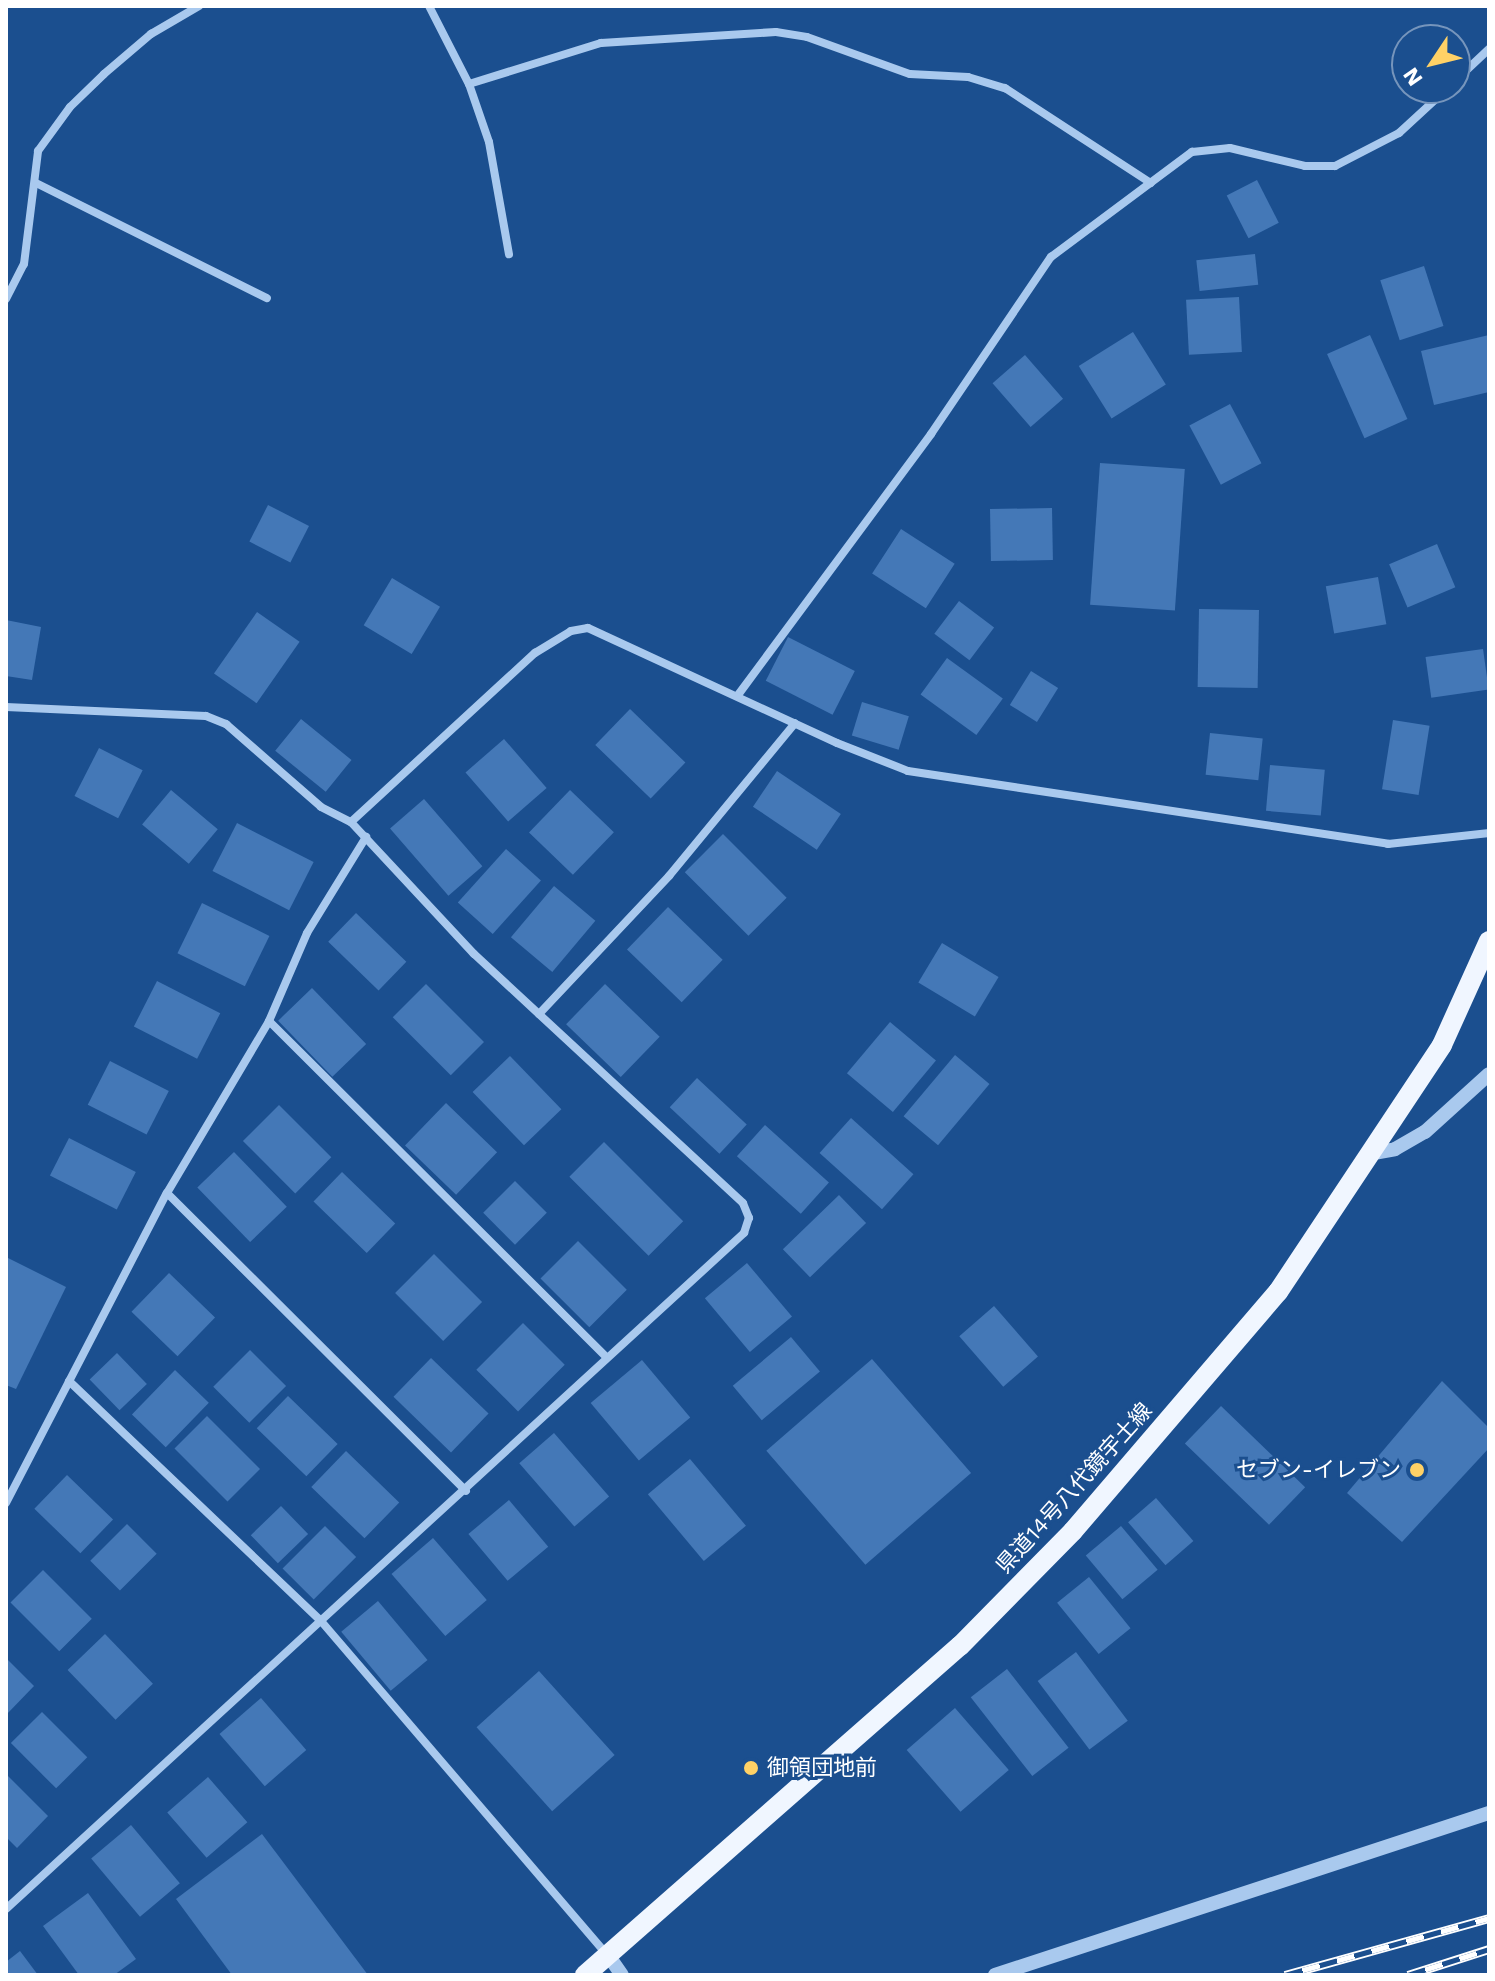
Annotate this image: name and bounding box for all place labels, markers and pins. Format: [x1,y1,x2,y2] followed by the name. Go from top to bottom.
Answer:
[1236,1457,1401,1483] place label: セブン-イレブン
[1408,1461,1426,1479] marker: セブン-イレブン
[767,1755,877,1781] place label: 御領団地前
[742,1759,760,1777] marker: 御領団地前

